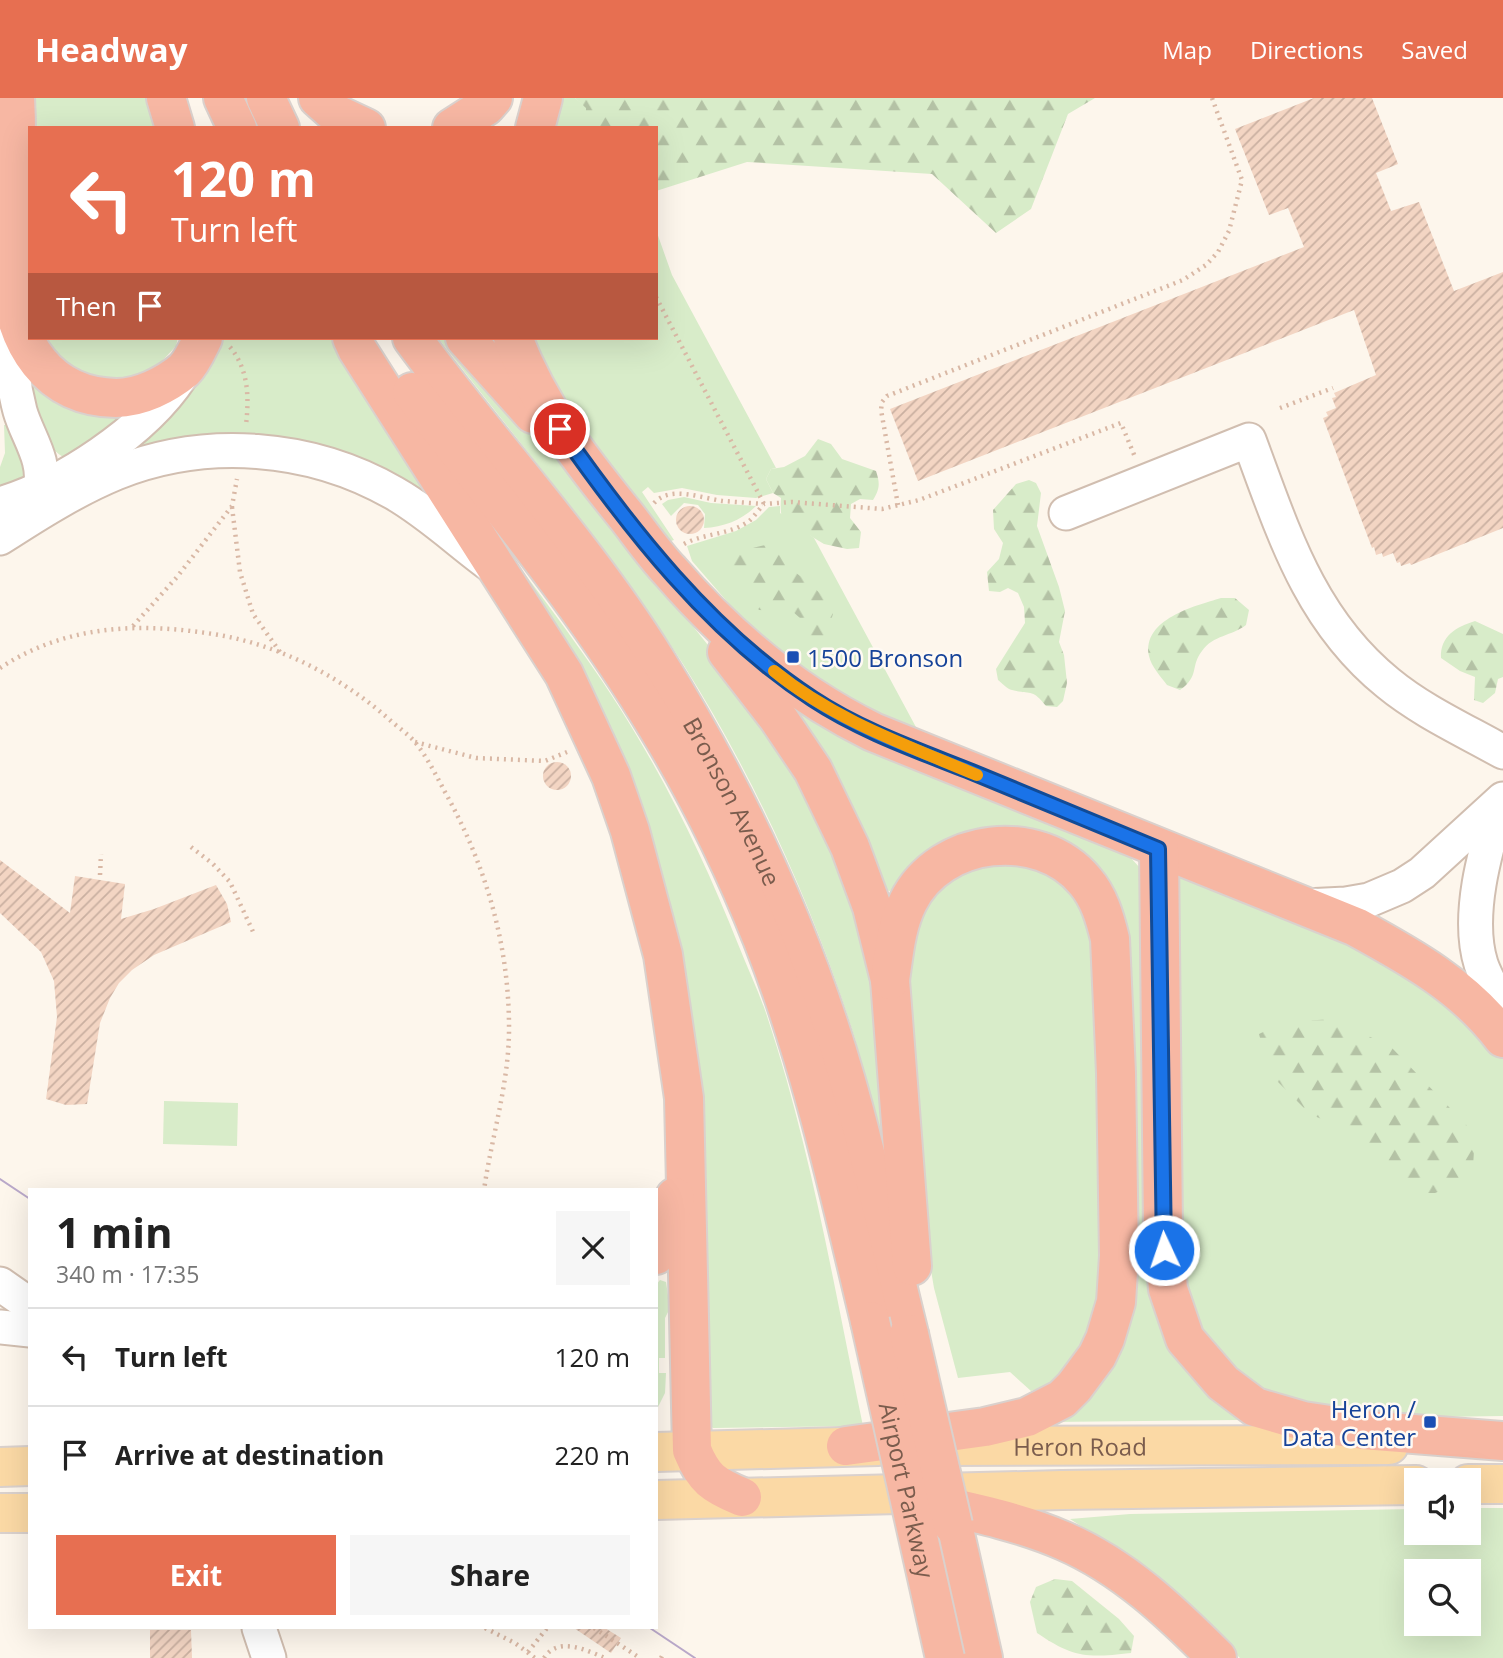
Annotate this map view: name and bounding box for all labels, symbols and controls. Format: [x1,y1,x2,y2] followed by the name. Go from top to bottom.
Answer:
[35,27,188,72] text: Headway
[1162,33,1212,66] text: Map
[1250,33,1363,66] text: Directions
[1401,33,1468,66] text: Saved
[171,145,316,211] text: 120 m
[56,154,147,245] icon: left
[171,208,297,251] text: Turn left
[131,287,169,325] icon: arrive
[56,288,117,324] text: Then
[530,399,590,459] pin
[541,410,579,448] icon: arrive
[807,641,963,674] place label: 1500 Bronson
[785,649,801,665] marker: 1500 Bronson
[676,711,789,890] street label: Bronson Avenue
[56,1203,173,1260] text: 1 min
[556,1211,630,1285] button: close
[1127,1213,1201,1287] position arrow
[56,1258,199,1290] text: 340 m · 17:35
[56,1338,94,1376] icon: left
[115,1339,227,1375] text: Turn left
[555,1339,630,1375] text: 120 m
[1282,1392,1416,1453] place label: Heron / Data Center
[872,1399,943,1582] street label: Airport Parkway
[1422,1414,1438,1430] marker: Heron / Data Center
[1013,1429,1147,1462] street label: Heron Road
[56,1436,94,1474] icon: arrive
[115,1437,384,1473] text: Arrive at destination
[555,1437,630,1473] text: 220 m
[1404,1468,1481,1636] map controls
[1404,1468,1481,1545] button: sound
[56,1535,336,1615] button: Exit
[350,1535,630,1615] button: Share
[1404,1559,1481,1636] button: search

